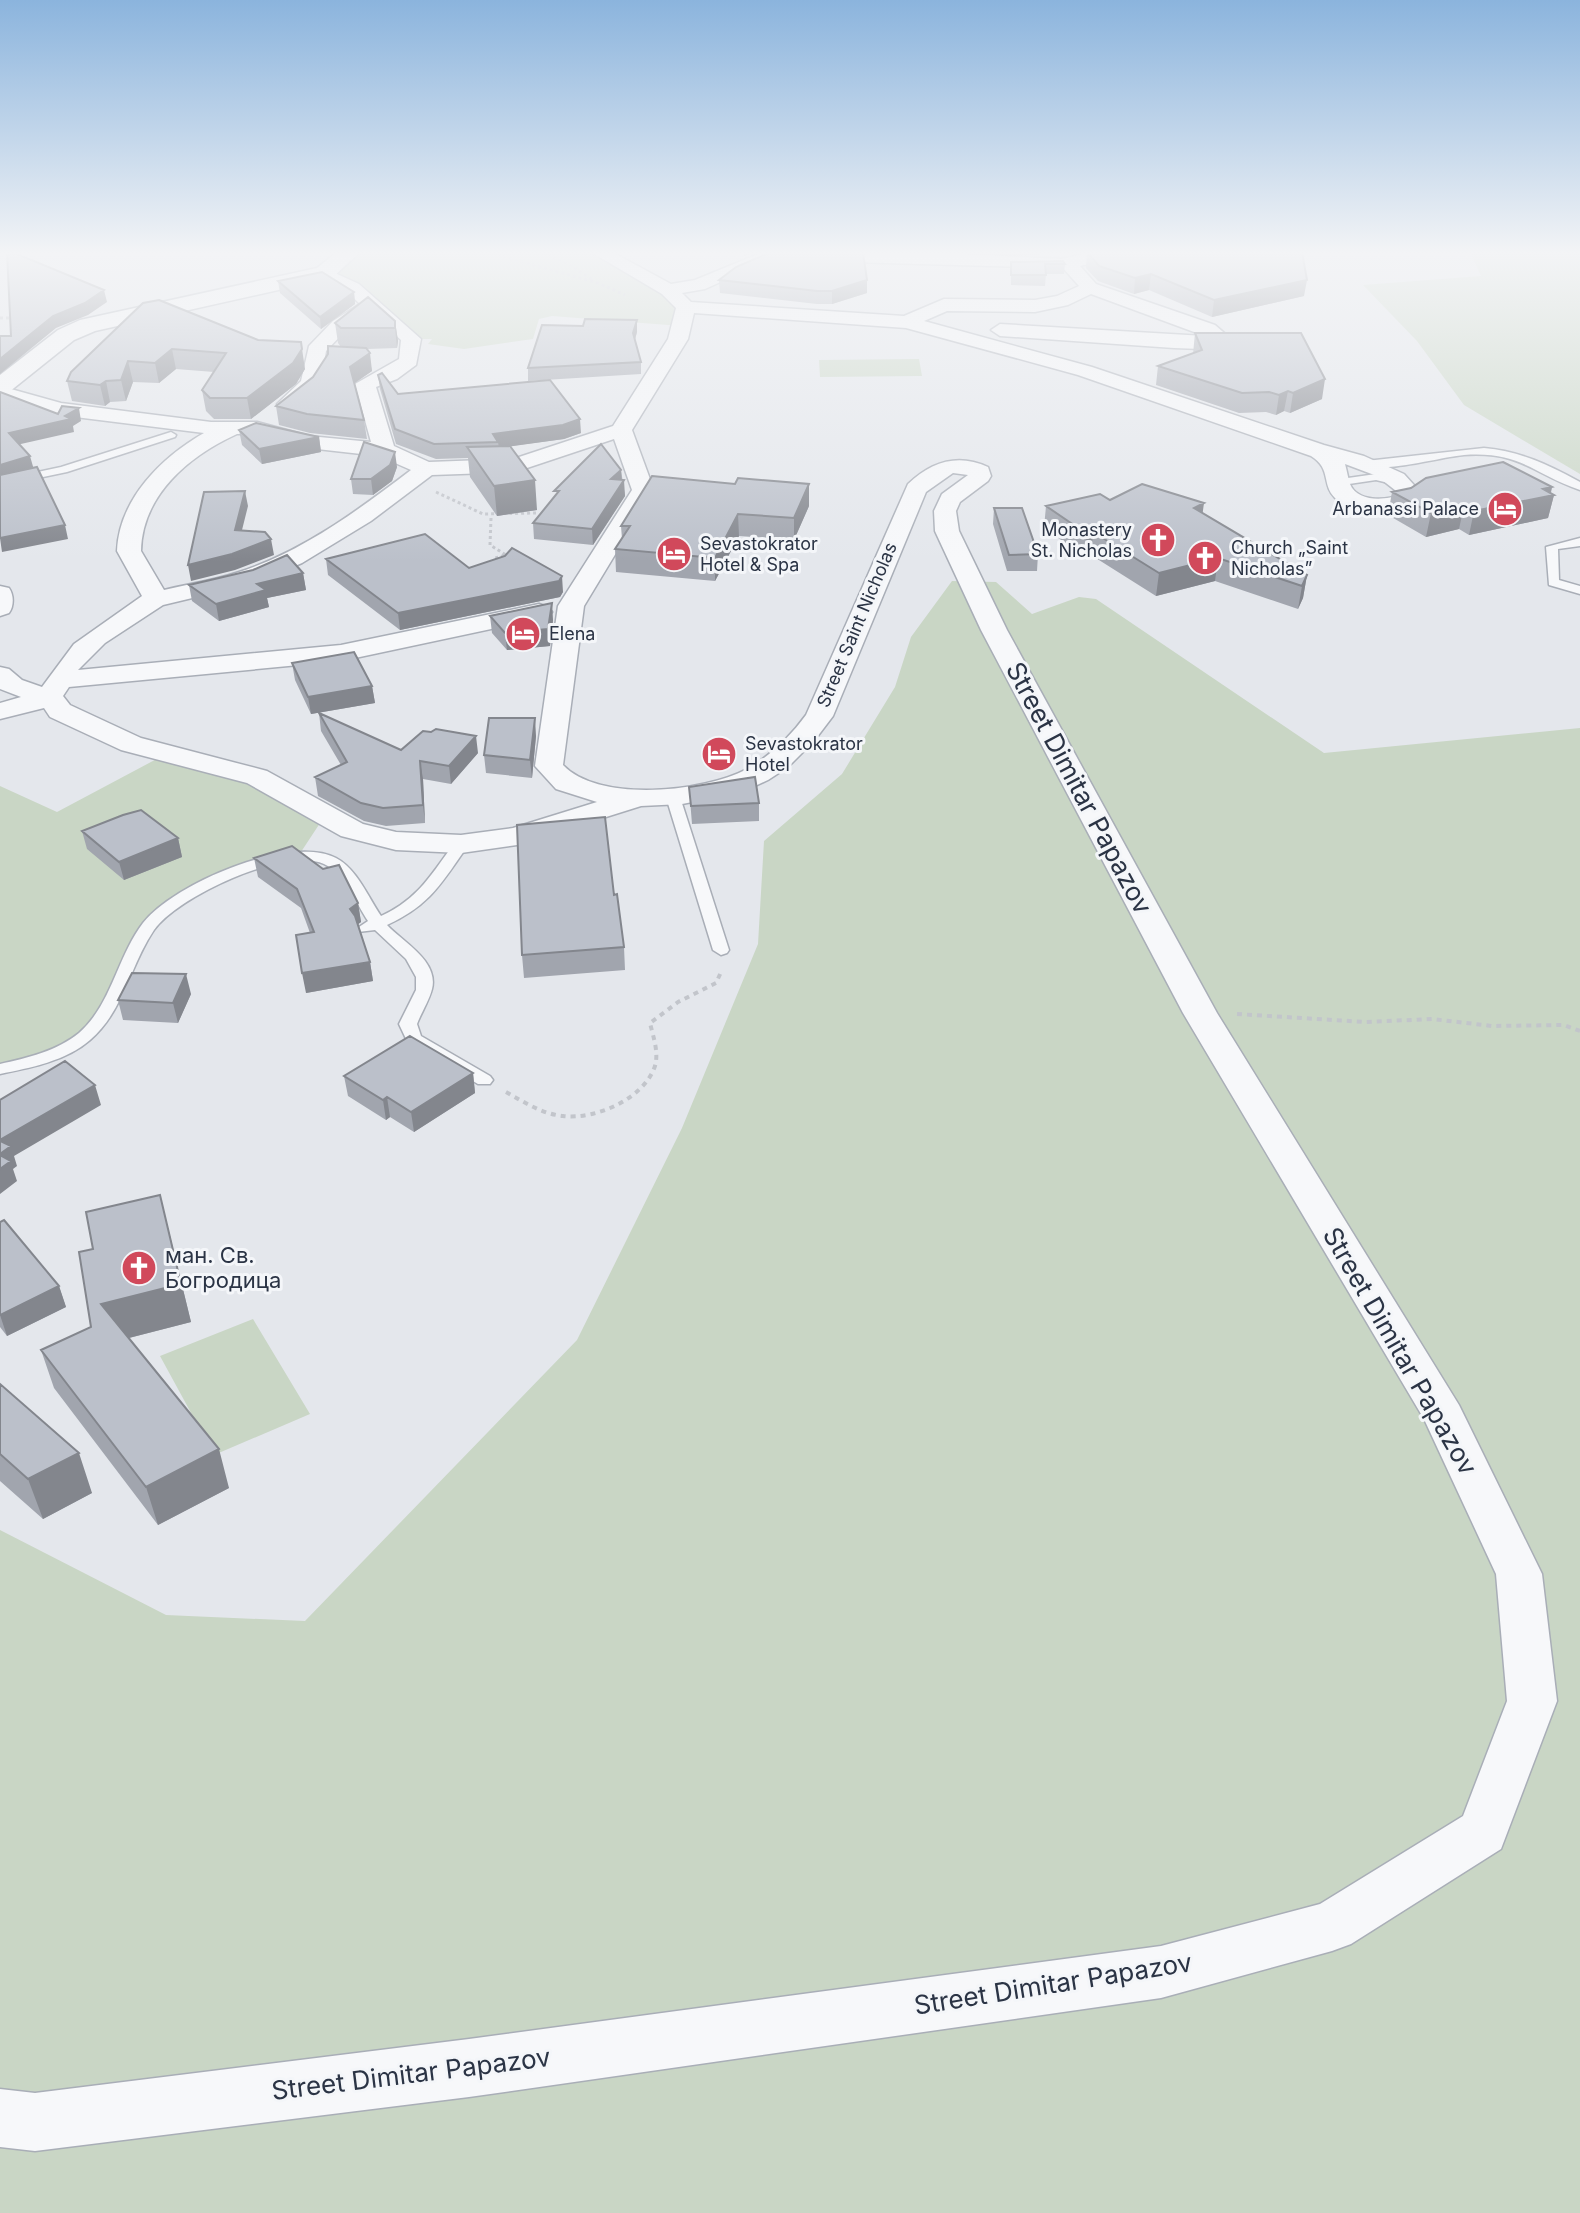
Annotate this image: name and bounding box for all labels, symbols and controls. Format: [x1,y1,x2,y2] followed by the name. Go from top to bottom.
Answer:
[1486,490,1524,528] hotel icon: Arbanassi Palace
[1332,498,1479,519] place label: Arbanassi Palace
[1031,519,1132,561] place label: Monastery St. Nicholas
[1139,521,1177,559] church icon: Monastery St. Nicholas
[700,533,818,575] place label: Sevastokrator Hotel & Spa
[655,535,693,573] hotel icon: Sevastokrator Hotel & Spa
[1231,537,1348,579] place label: Church „Saint Nicholas”
[812,539,901,710] street label: Street Saint Nicholas
[1186,539,1224,577] church icon: Church „Saint Nicholas”
[504,615,542,653] hotel icon: Elena
[549,623,595,644] place label: Elena
[1000,657,1159,919] street label: Street Dimitar Papazov
[745,733,863,775] place label: Sevastokrator Hotel
[700,735,738,773] hotel icon: Sevastokrator Hotel
[1317,1221,1484,1480] street label: Street Dimitar Papazov
[165,1242,281,1293] place label: ман. Св. Богродица
[120,1249,158,1287] church icon: ман. Св. Богродица
[912,1946,1194,2021] street label: Street Dimitar Papazov
[270,2041,552,2106] street label: Street Dimitar Papazov

